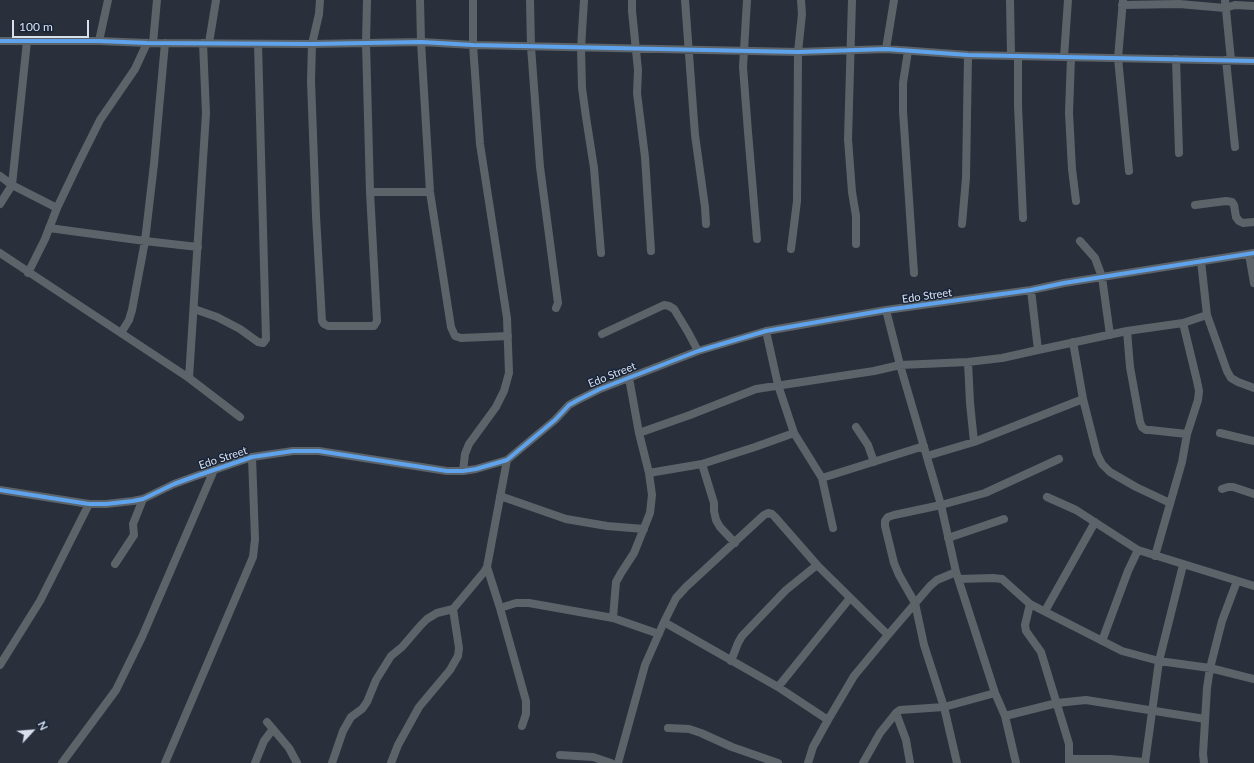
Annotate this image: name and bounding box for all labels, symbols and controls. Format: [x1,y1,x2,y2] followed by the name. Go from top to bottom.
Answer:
[14,12,91,38] scale bar
[19,19,53,34] text: 100 m
[901,286,953,306] street label: Edo Street
[586,359,638,391] street label: Edo Street
[197,444,249,472] street label: Edo Street
[12,711,52,751] north arrow
[36,719,51,732] text: N

